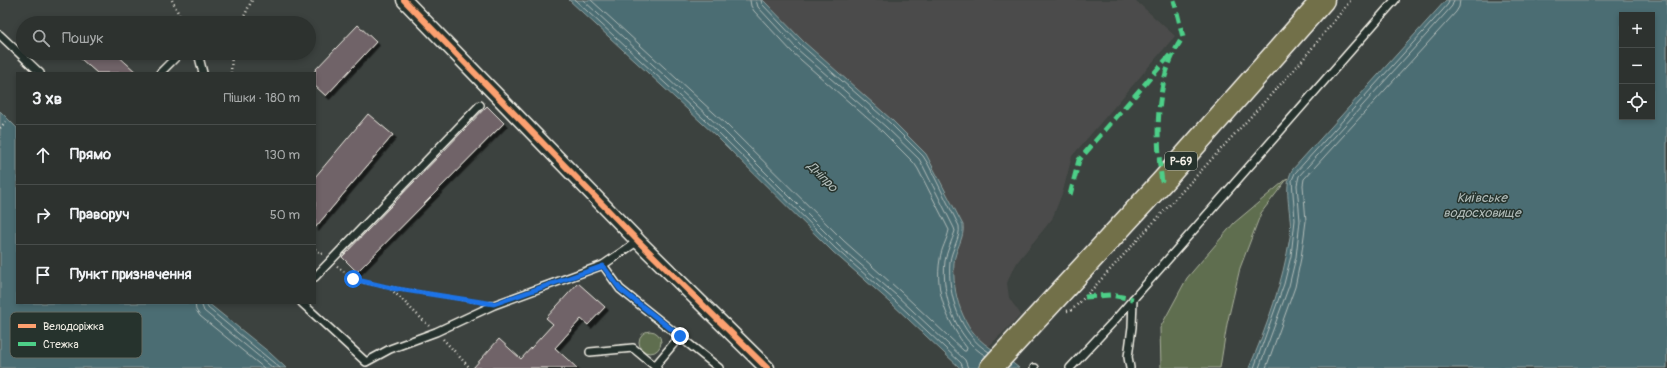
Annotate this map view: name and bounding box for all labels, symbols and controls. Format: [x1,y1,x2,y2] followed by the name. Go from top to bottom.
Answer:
[1619,12,1655,120] map controls
[1619,12,1655,48] button: +
[16,16,316,60] search box
[30,27,52,49] icon: search
[62,29,104,48] text: Пошук
[1619,48,1655,84] button: −
[1619,84,1655,120] button: locate
[32,88,62,109] text: 3 хв
[223,90,300,106] text: Пішки · 180 m
[32,144,54,166] icon: ahead
[70,145,111,164] text: Прямо
[264,147,300,163] text: 130 m
[1165,152,1197,170] road number: Р-69
[803,157,842,196] water label: Дніпро
[1443,190,1522,221] water label: Київське водосховище
[32,204,54,226] icon: right
[70,205,130,224] text: Праворуч
[270,207,300,223] text: 50 m
[32,264,54,286] icon: arrive
[70,265,191,284] text: Пункт призначення
[344,270,362,288] route start
[10,312,142,358] legend
[43,320,104,333] text: Велодоріжка
[671,327,689,345] route end
[43,338,79,351] text: Стежка

